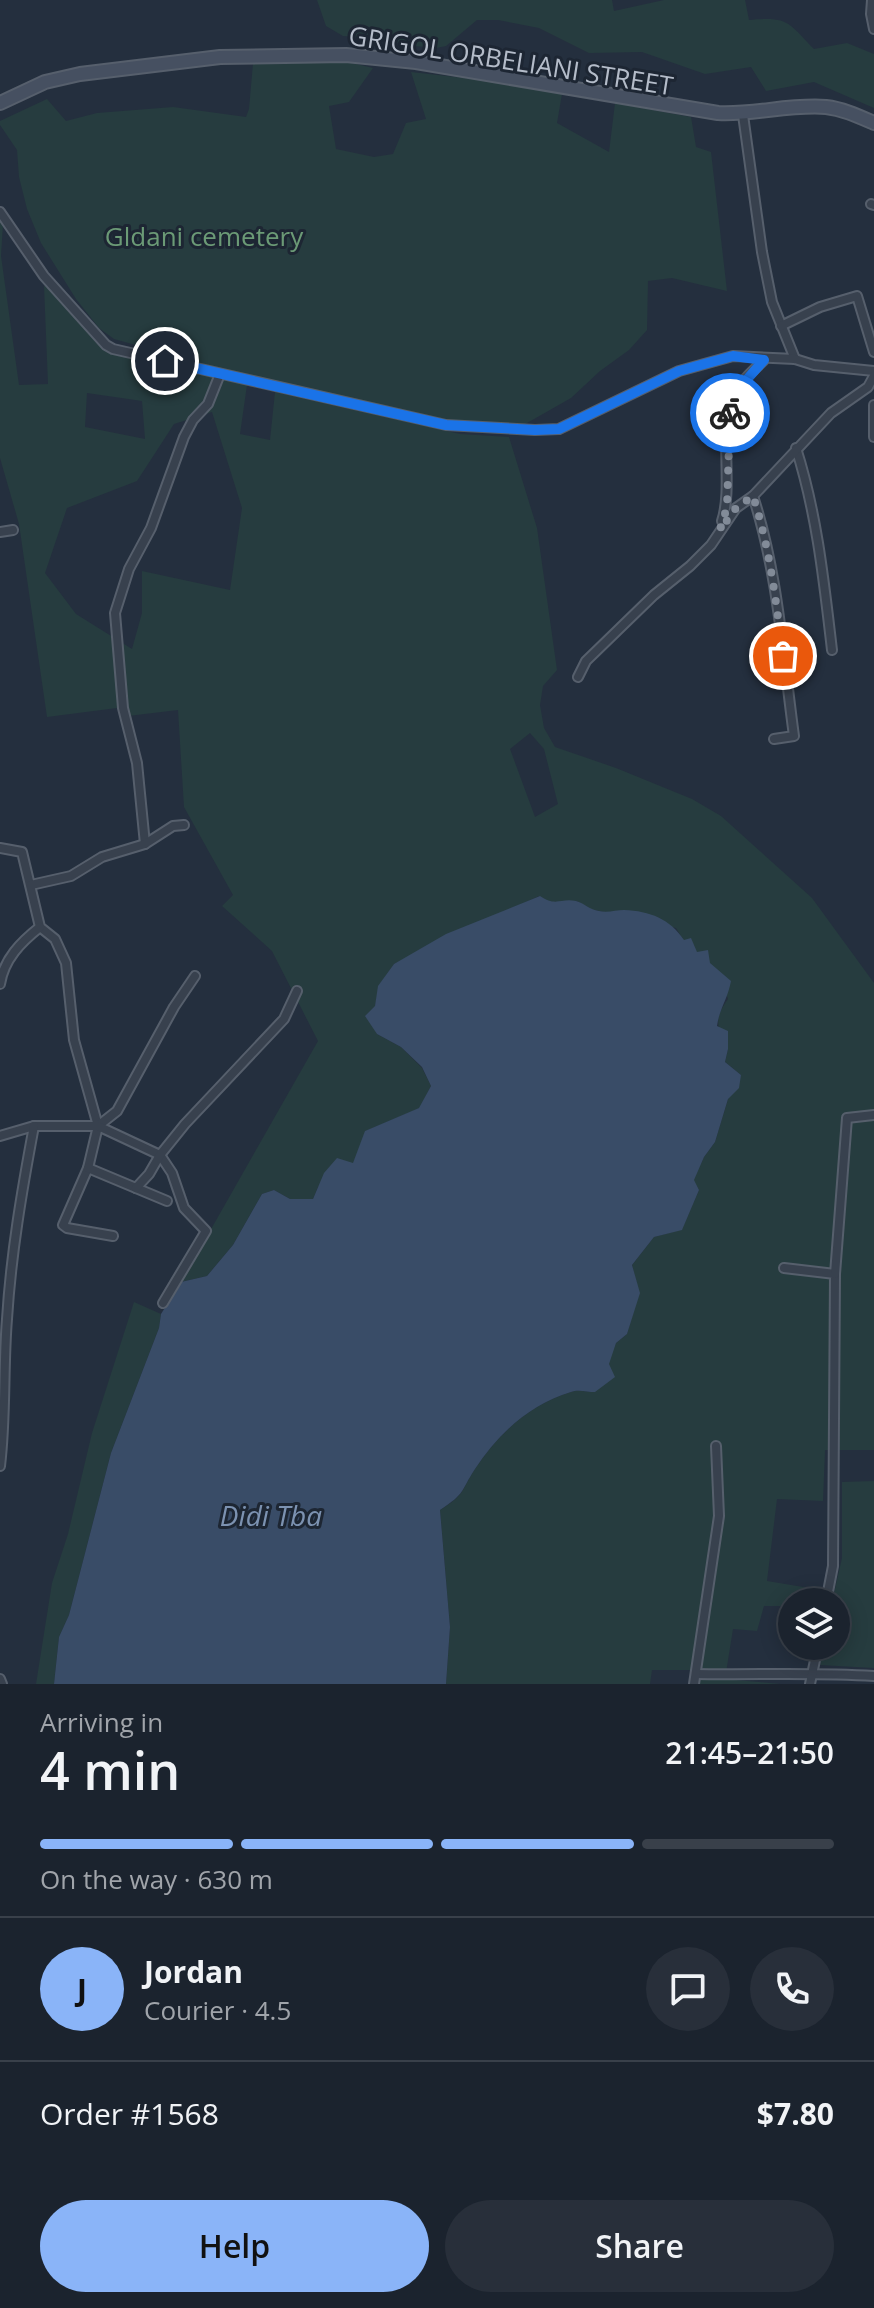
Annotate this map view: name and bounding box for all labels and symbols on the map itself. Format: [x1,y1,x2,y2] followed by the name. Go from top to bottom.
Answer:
[346,17,676,104] street label: GRIGOL ORBELIANI STREET
[105,218,304,254] park label: Gldani cemetery
[131,327,199,395] pin
[690,373,770,453] courier
[749,622,817,690] pin
[220,1496,322,1534] water label: Didi Tba

